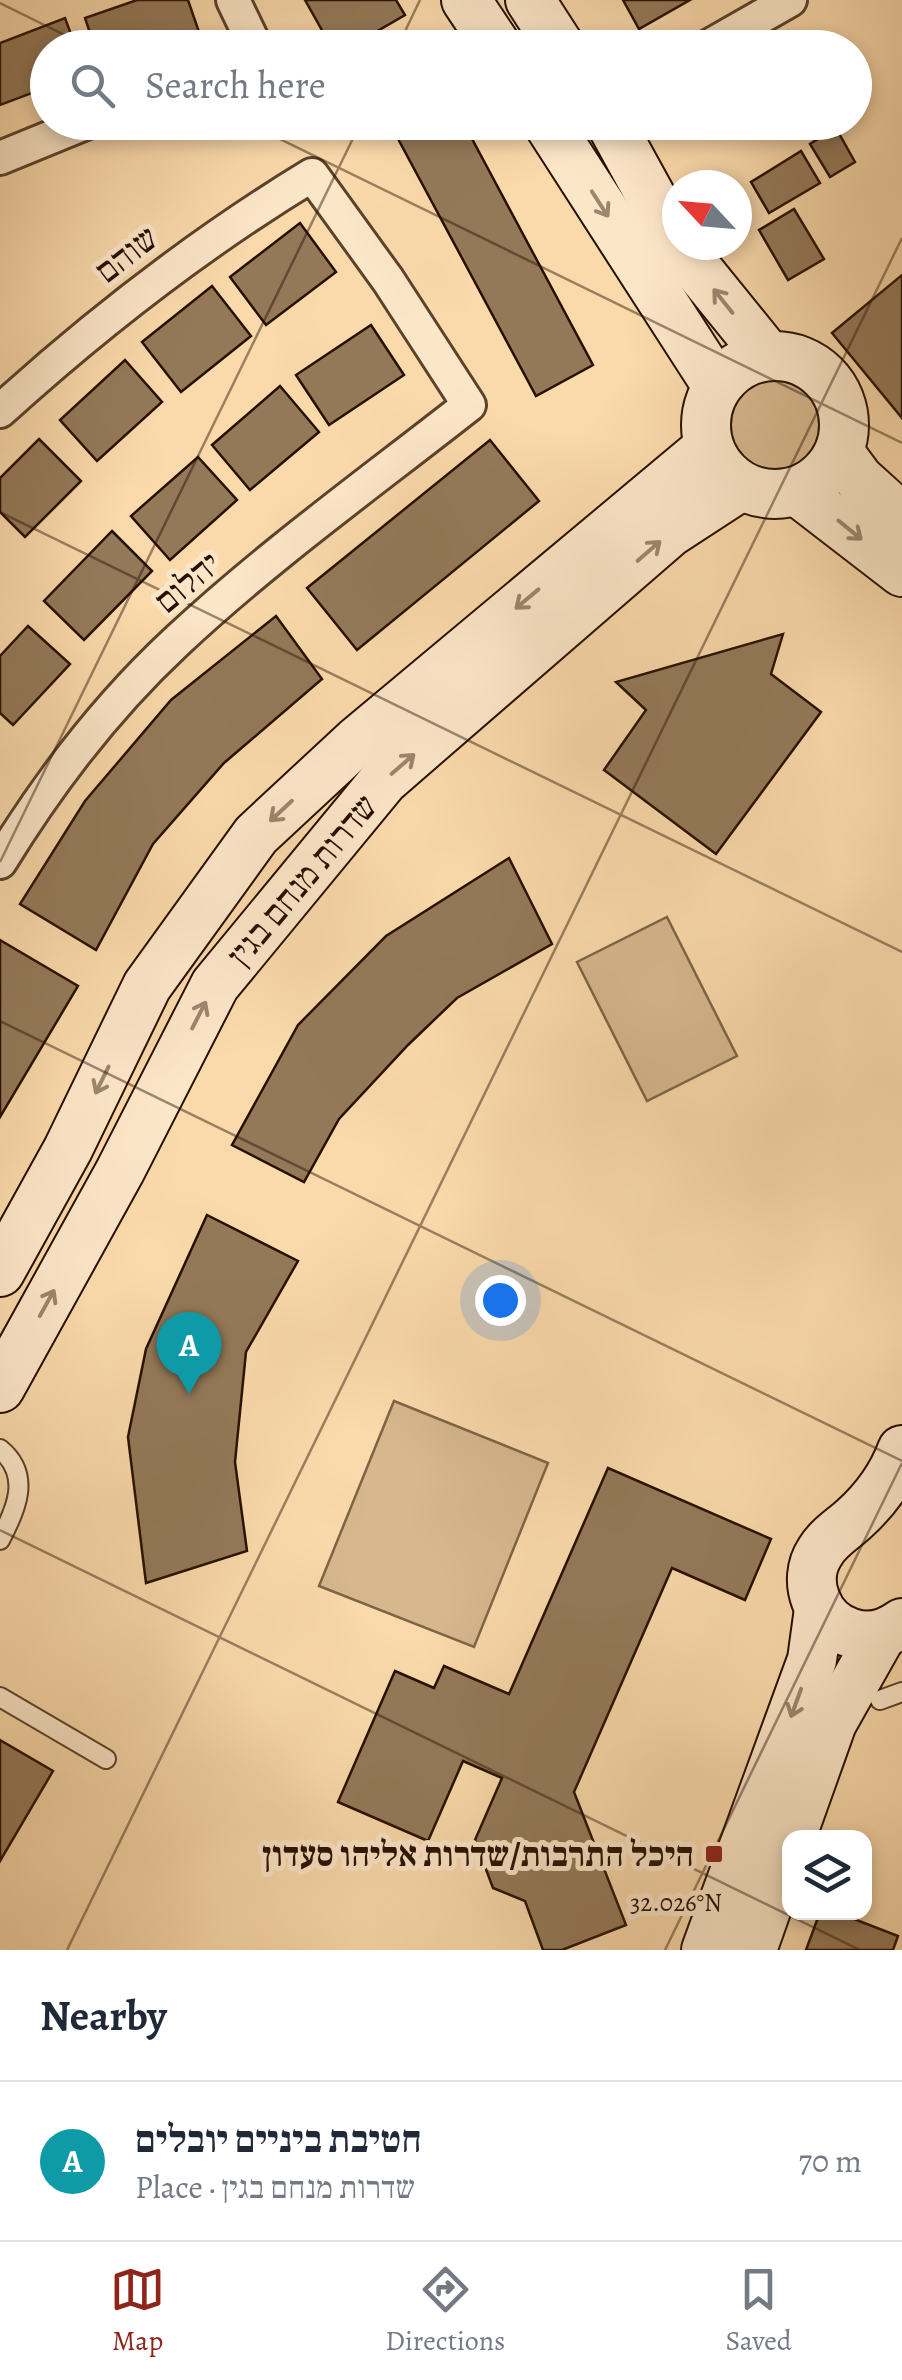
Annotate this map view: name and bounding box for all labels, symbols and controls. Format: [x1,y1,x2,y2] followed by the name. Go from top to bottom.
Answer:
[30,30,872,140] search box
[65,58,120,113] icon: search
[145,59,326,111] text: Search here
[662,170,752,260] north arrow
[590,190,610,218] one-way arrow
[84,214,168,294] street label: שוהם
[712,288,734,314] one-way arrow
[837,519,863,541] one-way arrow
[143,540,231,624] street label: יהלום
[635,540,661,562] one-way arrow
[515,587,540,610] one-way arrow
[390,752,415,775] one-way arrow
[216,784,388,976] street label: שדרות מנחם בגין
[269,799,294,822] one-way arrow
[190,1001,209,1031] one-way arrow
[91,1064,110,1094] one-way arrow
[475,1275,526,1326] your location
[38,1288,57,1318] one-way arrow
[156,1312,222,1394] pin: A
[786,1686,804,1717] one-way arrow
[262,1830,694,1878] place label: היכל התרבות/שדרות אליהו סעדון
[782,1830,872,1920] map controls
[782,1830,872,1920] button: layers
[703,1843,725,1865] marker: היכל התרבות/שדרות אליהו סעדון
[630,1886,722,1920] text: 32.026°N
[40,1987,167,2044] text: Nearby
[135,2113,422,2165] text: חטיבת ביניים יובלים
[62,2139,83,2183] text: A
[799,2139,862,2183] text: 70 m
[135,2165,415,2209] text: Place · שדרות מנחם בגין
[110,2262,165,2360] tab: Map
[385,2262,505,2360] tab: Directions
[726,2262,792,2360] tab: Saved

